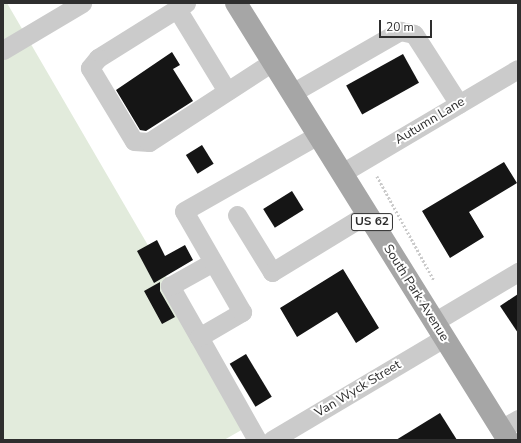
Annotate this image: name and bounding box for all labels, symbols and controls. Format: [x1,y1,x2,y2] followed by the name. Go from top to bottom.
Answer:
[381,12,434,38] scale bar
[386,19,414,35] text: 20 m
[392,94,468,148] street label: Autumn Lane
[350,212,394,232] road number: US 62
[380,242,452,344] street label: South Park Avenue
[312,357,404,421] street label: Van Wyck Street

